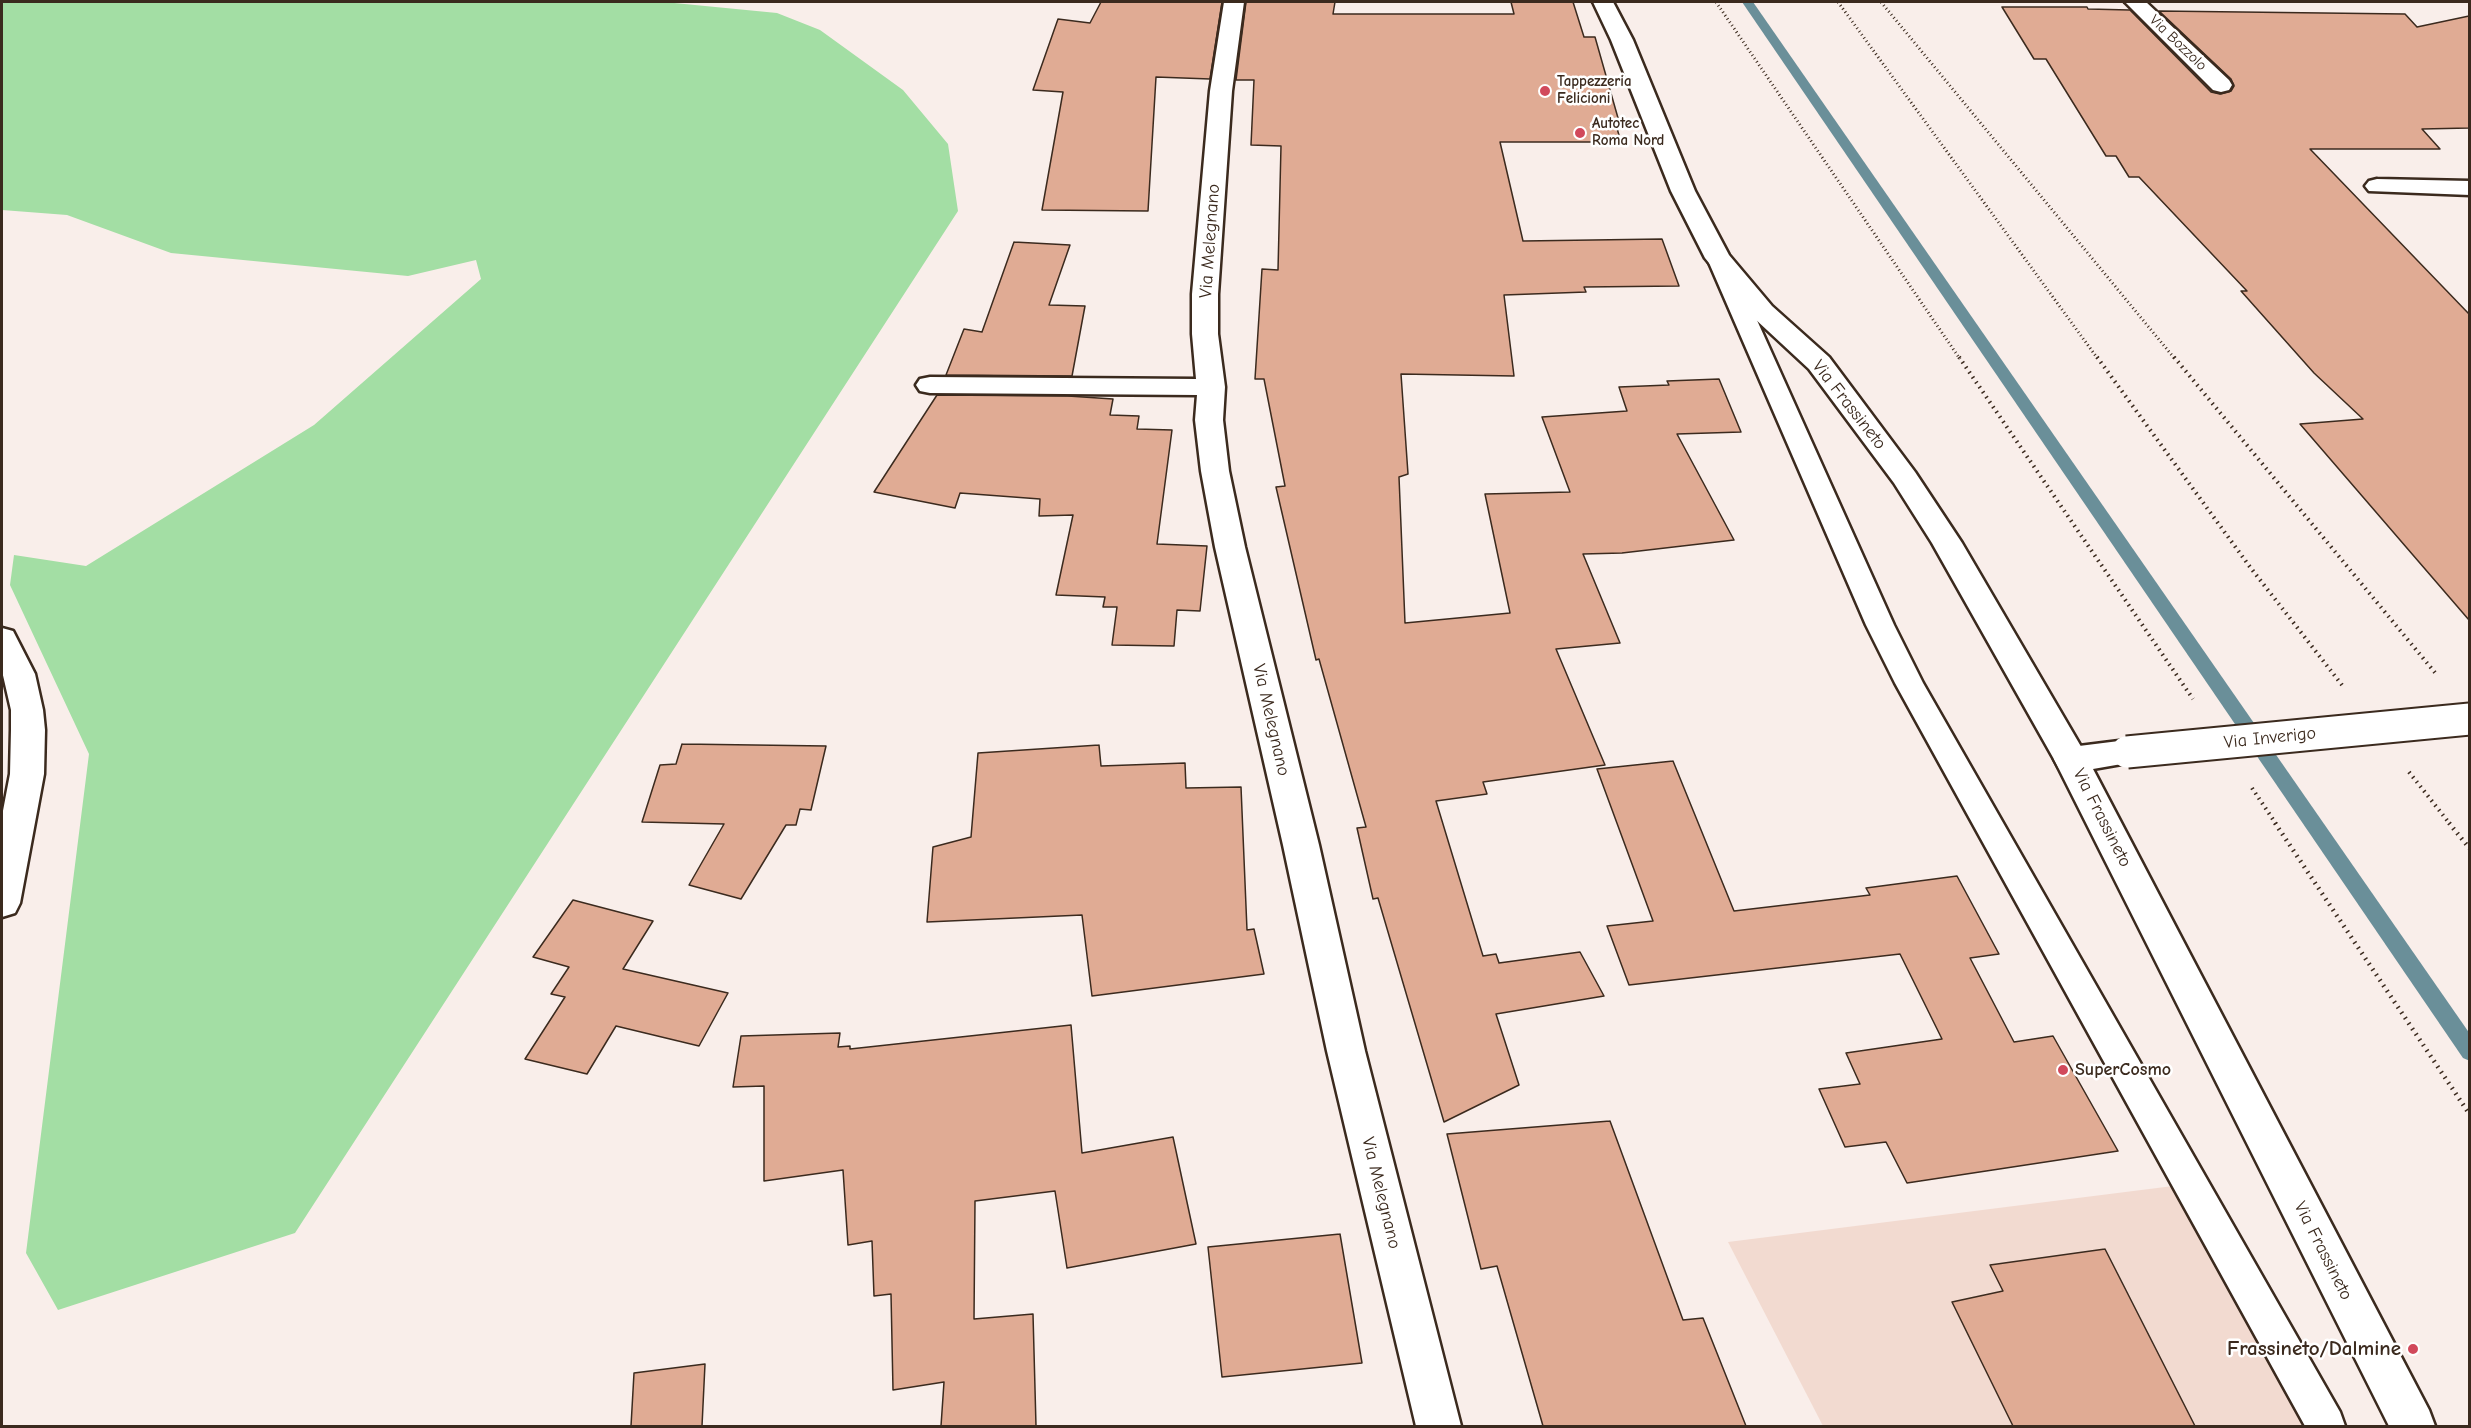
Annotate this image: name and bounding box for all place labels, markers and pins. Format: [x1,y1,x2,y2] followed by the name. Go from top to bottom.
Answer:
[1557,73,1632,108] place label: Tappezzeria Felicioni
[1538,84,1552,98] marker: Tappezzeria Felicioni
[1592,115,1664,150] place label: Autotec Roma Nord
[1573,126,1587,140] marker: Autotec Roma Nord
[2075,1059,2171,1081] place label: SuperCosmo
[2056,1063,2070,1077] marker: SuperCosmo
[2227,1336,2401,1362] place label: Frassineto/Dalmine
[2406,1342,2420,1356] marker: Frassineto/Dalmine

